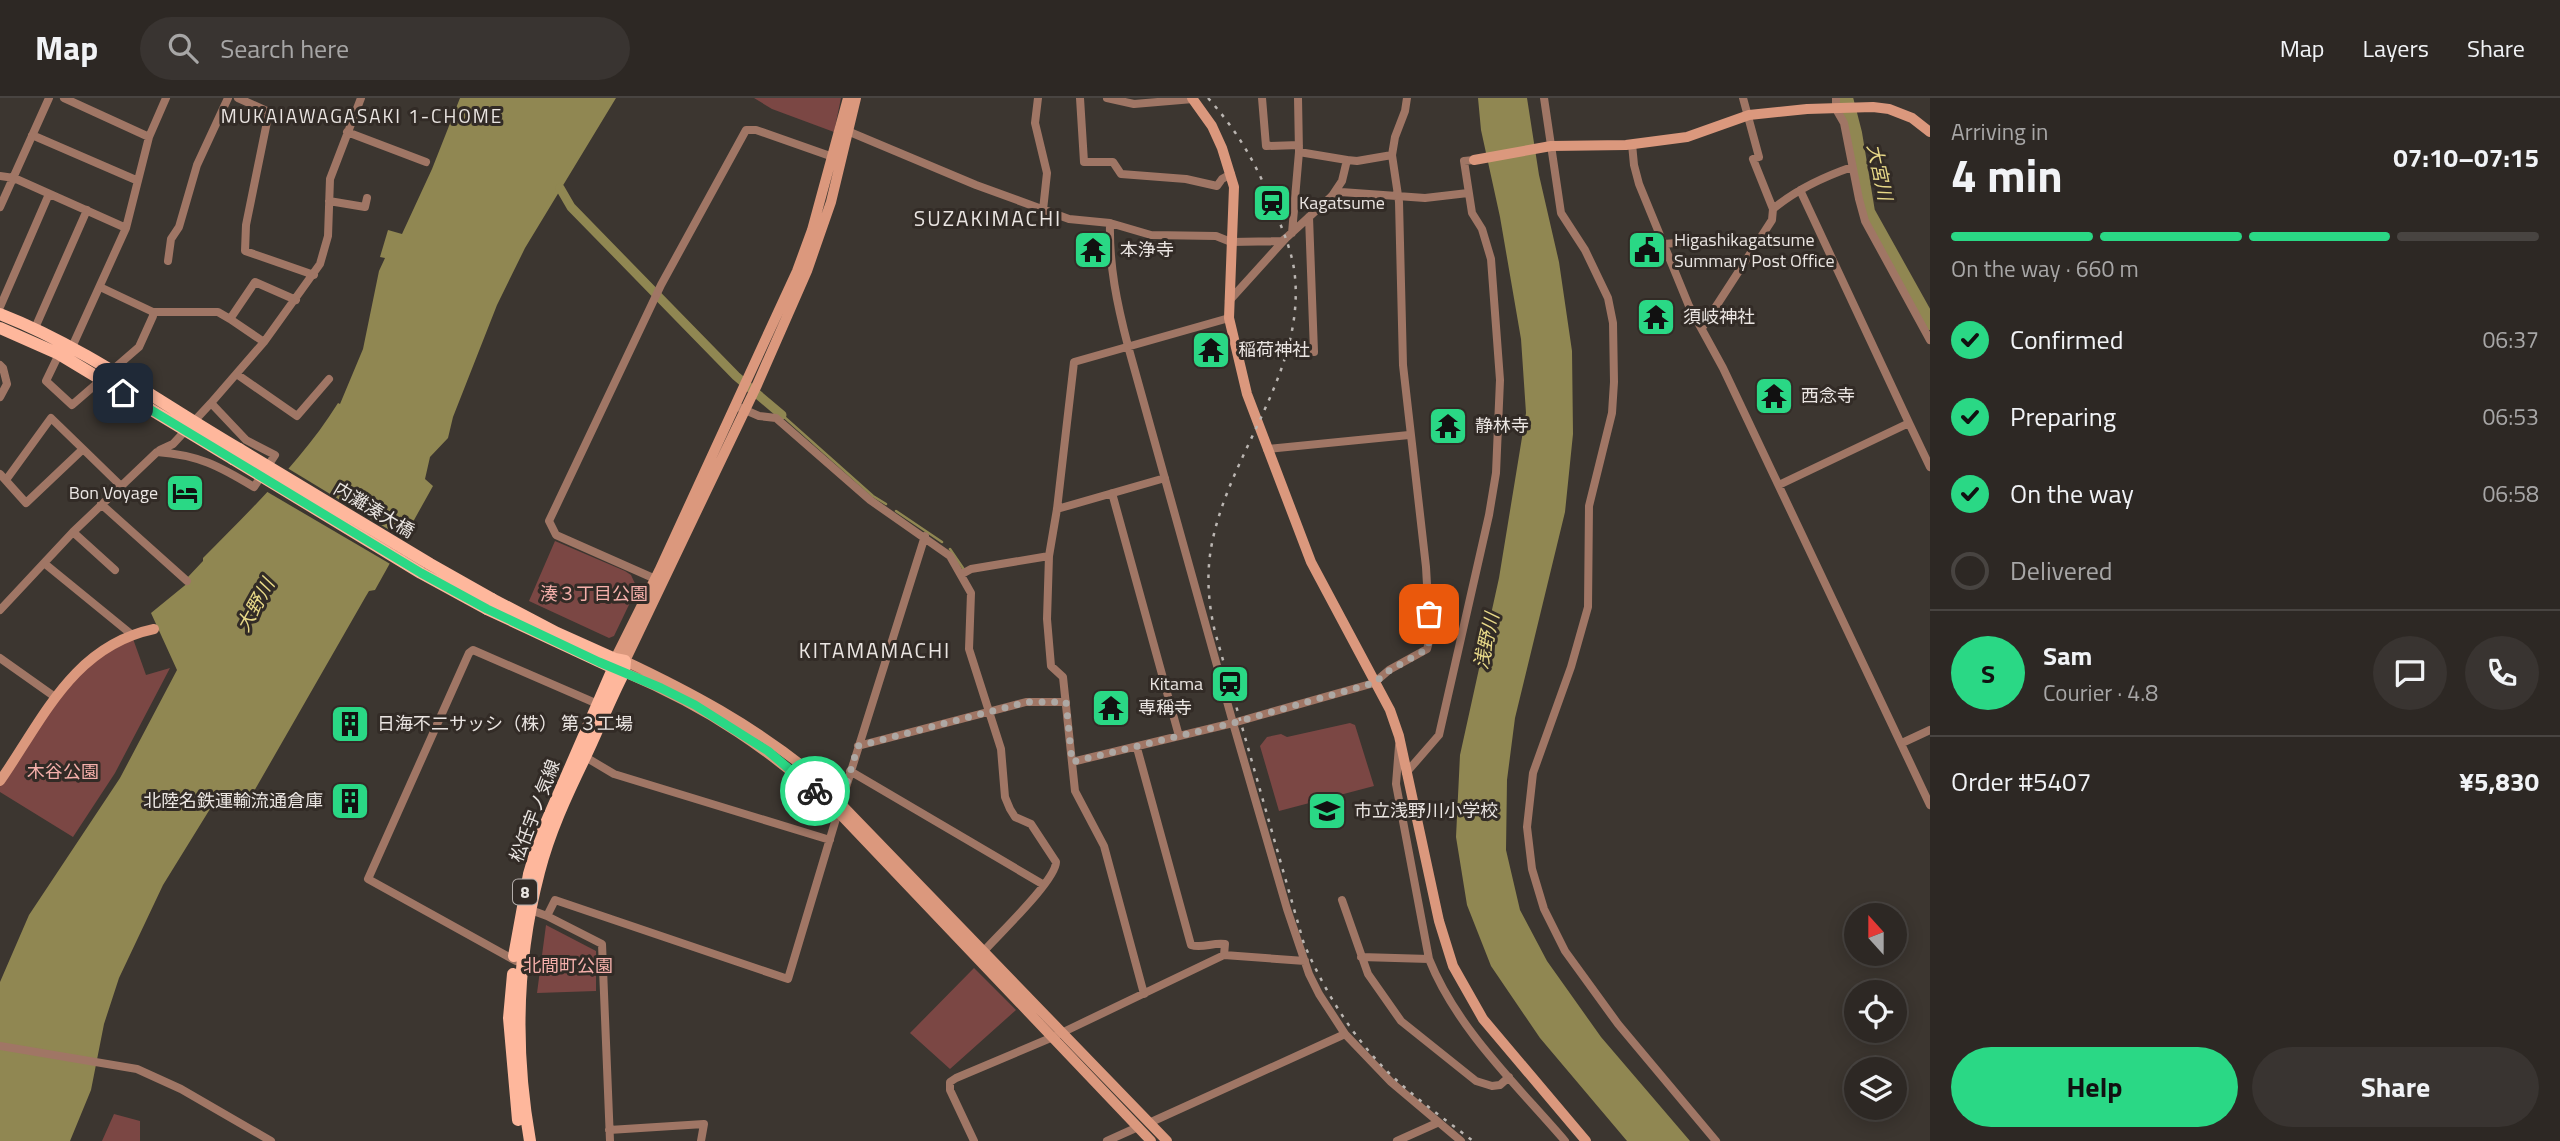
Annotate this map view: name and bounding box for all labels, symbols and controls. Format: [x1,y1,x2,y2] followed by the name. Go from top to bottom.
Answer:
[140,17,630,80] search box
[35,23,98,73] text: Map
[164,29,202,67] icon: search
[220,29,349,68] text: Search here
[2280,30,2325,66] text: Map
[2363,30,2429,66] text: Layers
[2467,30,2525,66] text: Share
[221,101,503,130] district label: MUKAIAWAGASAKI 1-CHOME
[1951,114,2048,149] text: Arriving in
[2393,138,2539,177] text: 07:10–07:15
[1951,140,2063,210] text: 4 min
[1860,141,1901,205] water label: 大宮川
[1251,182,1293,224] station icon: Kagatsume
[1299,189,1385,216] place label: Kagatsume
[914,202,1062,234] district label: SUZAKIMACHI
[1674,226,1835,274] place label: Higashikagatsume Summary Post Office
[1072,229,1114,271] temple icon: 本浄寺
[1626,229,1668,271] public building icon: Higashikagatsume Summary Post Office
[1120,236,1174,263] place label: 本浄寺
[1951,251,2139,286] text: On the way · 660 m
[1635,296,1677,338] temple icon: 須岐神社
[1683,303,1755,330] place label: 須岐神社
[2010,320,2124,359] text: Confirmed
[1951,321,1989,359] icon: check
[2482,322,2539,357] text: 06:37
[1190,329,1232,371] temple icon: 稲荷神社
[1238,336,1310,363] place label: 稲荷神社
[93,363,153,423] pin
[104,374,142,412] icon: home
[1753,375,1795,417] temple icon: 西念寺
[1801,382,1855,409] place label: 西念寺
[2010,397,2116,436] text: Preparing
[1951,398,1989,436] icon: check
[2482,399,2539,434] text: 06:53
[1427,405,1469,447] temple icon: 静林寺
[1475,412,1529,439] place label: 静林寺
[164,472,206,514] hotel icon: Bon Voyage
[2010,474,2134,513] text: On the way
[329,475,420,544] street label: 内灘湊大橋
[1951,475,1989,513] icon: check
[2482,476,2539,511] text: 06:58
[69,479,158,506] place label: Bon Voyage
[2010,551,2113,590] text: Delivered
[228,571,282,637] water label: 大野川
[540,580,648,607] park label: 湊３丁目公園
[1399,584,1459,644] pin
[1410,595,1448,633] icon: bag
[1465,608,1506,672] water label: 浅野川
[799,634,951,666] district label: KITAMAMACHI
[2043,636,2092,675] text: Sam
[2373,636,2447,710] button: chat
[2465,636,2539,710] button: phone
[1981,654,1995,693] text: S
[1209,663,1251,705] station icon: Kitama
[1149,670,1203,697] place label: Kitama
[2043,675,2158,710] text: Courier · 4.8
[1090,687,1132,729] temple icon: 専稱寺
[1138,694,1192,721] place label: 専稱寺
[329,703,371,745] building icon: 日海不二サッシ（株） 第３工場
[377,710,633,737] place label: 日海不二サッシ（株） 第３工場
[503,756,566,866] street label: 松任宇ノ気線
[780,756,850,826] courier
[27,758,99,785] park label: 木谷公園
[1951,762,2091,801] text: Order #5407
[2459,762,2539,801] text: ¥5,830
[796,772,834,810] icon: bike
[329,780,371,822] building icon: 北陸名鉄運輸流通倉庫
[143,787,323,814] place label: 北陸名鉄運輸流通倉庫
[1306,790,1348,832] school or university icon: 市立浅野川小学校
[1354,797,1498,824] place label: 市立浅野川小学校
[513,880,537,904] road number: 8
[1844,903,1908,966] north arrow
[1844,903,1907,1120] map controls
[523,952,613,979] park label: 北間町公園
[1844,980,1907,1043] button: locate
[1951,1047,2238,1127] button: Help
[2252,1047,2539,1127] button: Share
[1844,1057,1907,1120] button: layers

